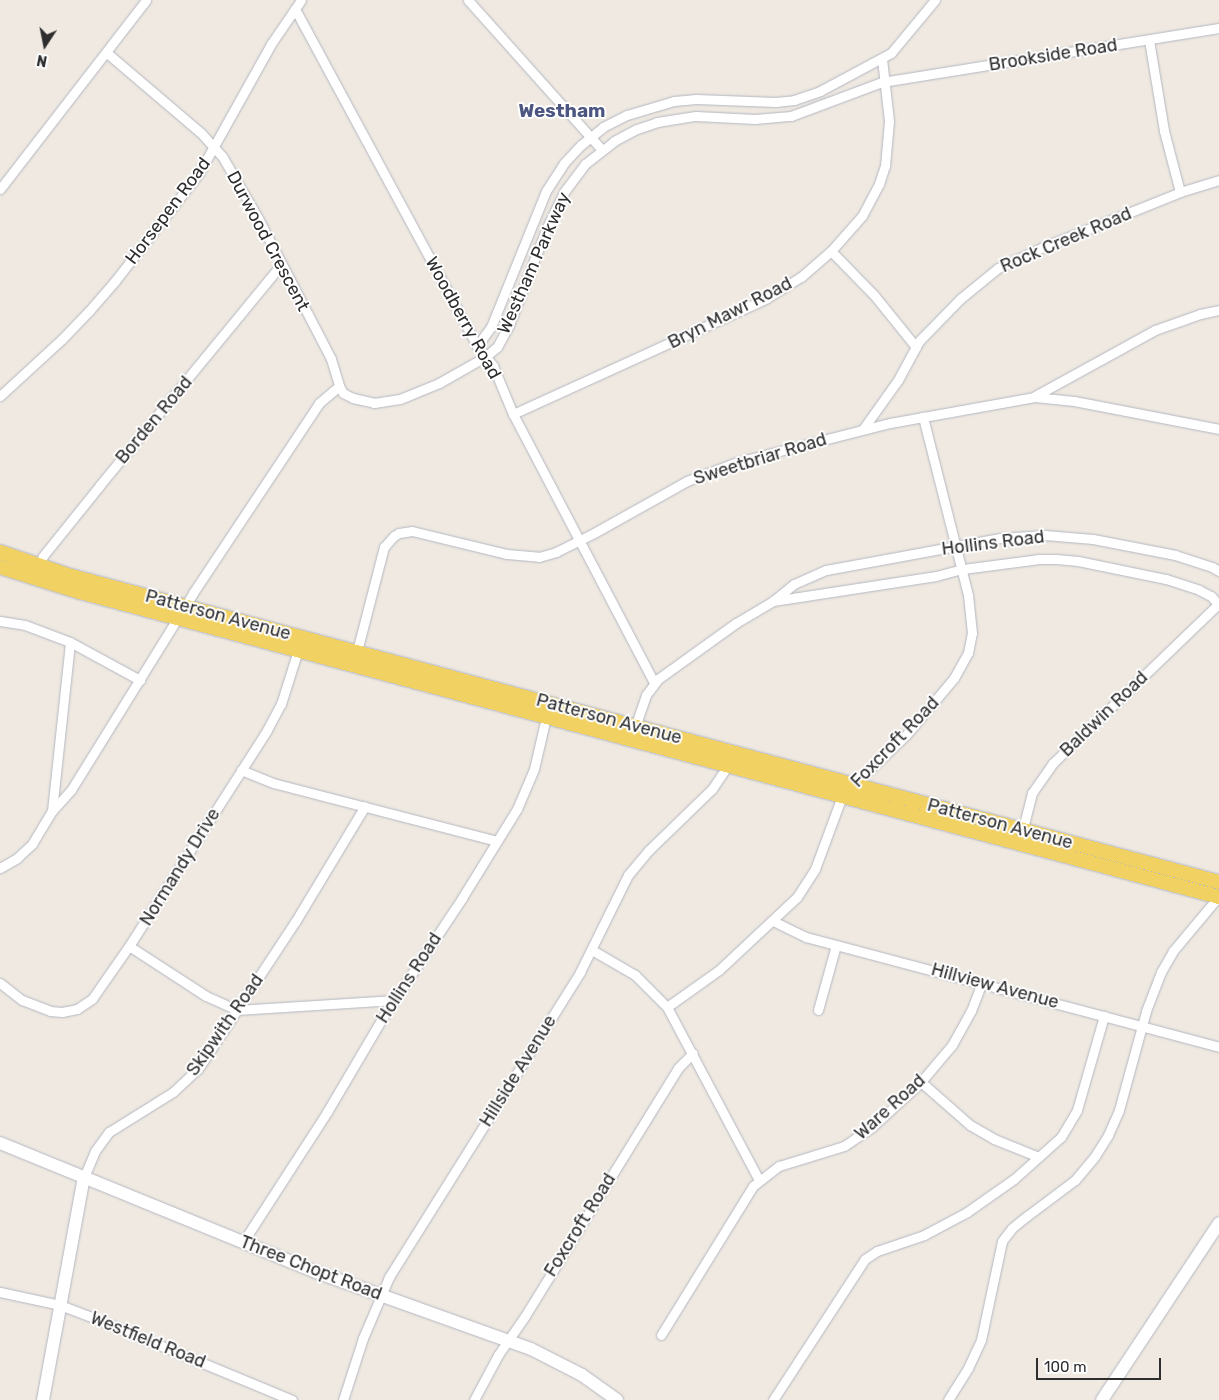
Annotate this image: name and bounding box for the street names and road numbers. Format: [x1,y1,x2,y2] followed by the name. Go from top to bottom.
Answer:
[987,34,1119,76] street label: Brookside Road
[121,153,215,269] street label: Horsepen Road
[222,167,314,315] street label: Durwood Crescent
[493,189,575,337] street label: Westham Parkway
[997,203,1135,277] street label: Rock Creek Road
[420,253,506,383] street label: Woodberry Road
[664,272,796,354] street label: Bryn Mawr Road
[111,372,197,468] street label: Borden Road
[691,428,829,490] street label: Sweetbriar Road
[940,526,1046,560] street label: Hollins Road
[143,585,293,645] street label: Patterson Avenue
[1056,667,1152,761] street label: Baldwin Road
[534,689,684,749] street label: Patterson Avenue
[846,692,944,792] street label: Foxcroft Road
[925,794,1075,854] street label: Patterson Avenue
[135,804,225,930] street label: Normandy Drive
[372,929,446,1027] street label: Hollins Road
[928,958,1062,1014] street label: Hillview Avenue
[182,970,268,1080] street label: Skipwith Road
[475,1011,561,1131] street label: Hillside Avenue
[850,1070,930,1144] street label: Ware Road
[540,1169,620,1281] street label: Foxcroft Road
[237,1231,385,1305] street label: Three Chopt Road
[87,1307,209,1373] street label: Westfield Road

